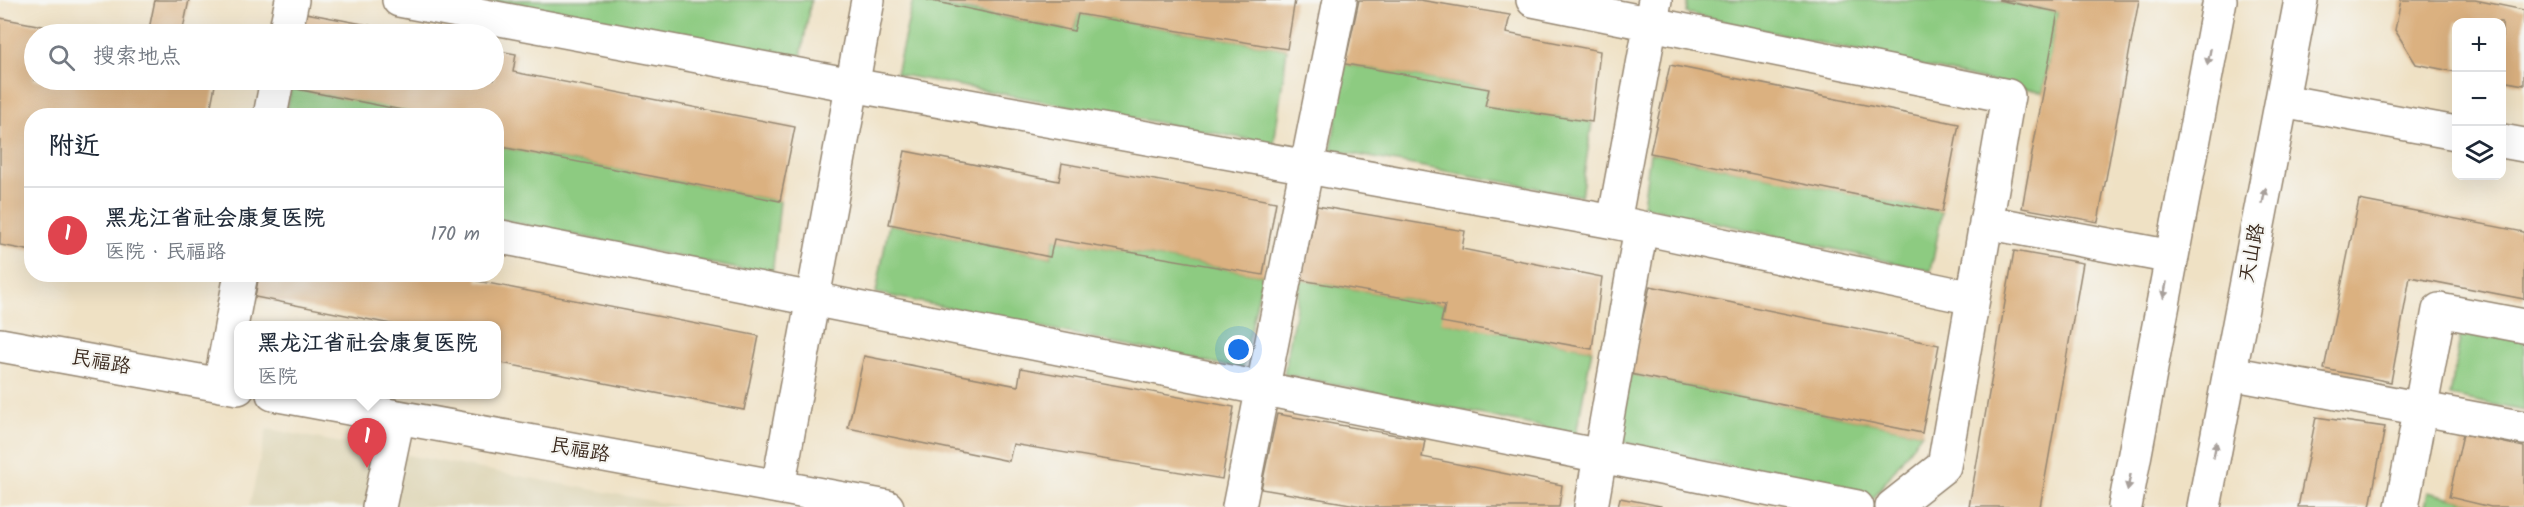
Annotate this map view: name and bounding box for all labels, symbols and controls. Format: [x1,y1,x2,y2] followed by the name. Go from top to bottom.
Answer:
[2452,18,2506,180] map controls
[2452,18,2506,72] button: +
[24,24,504,90] search box
[93,40,181,75] text: 搜索地点
[45,41,78,74] icon: search
[2204,48,2213,67] one-way arrow
[2452,72,2506,126] button: −
[48,126,100,168] text: 附近
[2452,126,2506,180] button: layers
[2260,186,2269,205] one-way arrow
[105,202,325,237] text: 黑龙江省社会康复医院
[64,219,71,251] text: 1
[431,219,480,251] text: 170 m
[2232,220,2275,286] street label: 天山路
[105,237,226,269] text: 医院 · 民福路
[2160,281,2169,300] one-way arrow
[234,321,501,399] popup
[257,327,478,362] text: 黑龙江省社会康复医院
[1224,335,1253,364] your location
[69,342,134,384] street label: 民福路
[257,362,297,394] text: 医院
[348,418,386,468] pin: 1
[548,430,613,472] street label: 民福路
[2211,440,2220,459] one-way arrow
[2124,473,2133,492] one-way arrow

